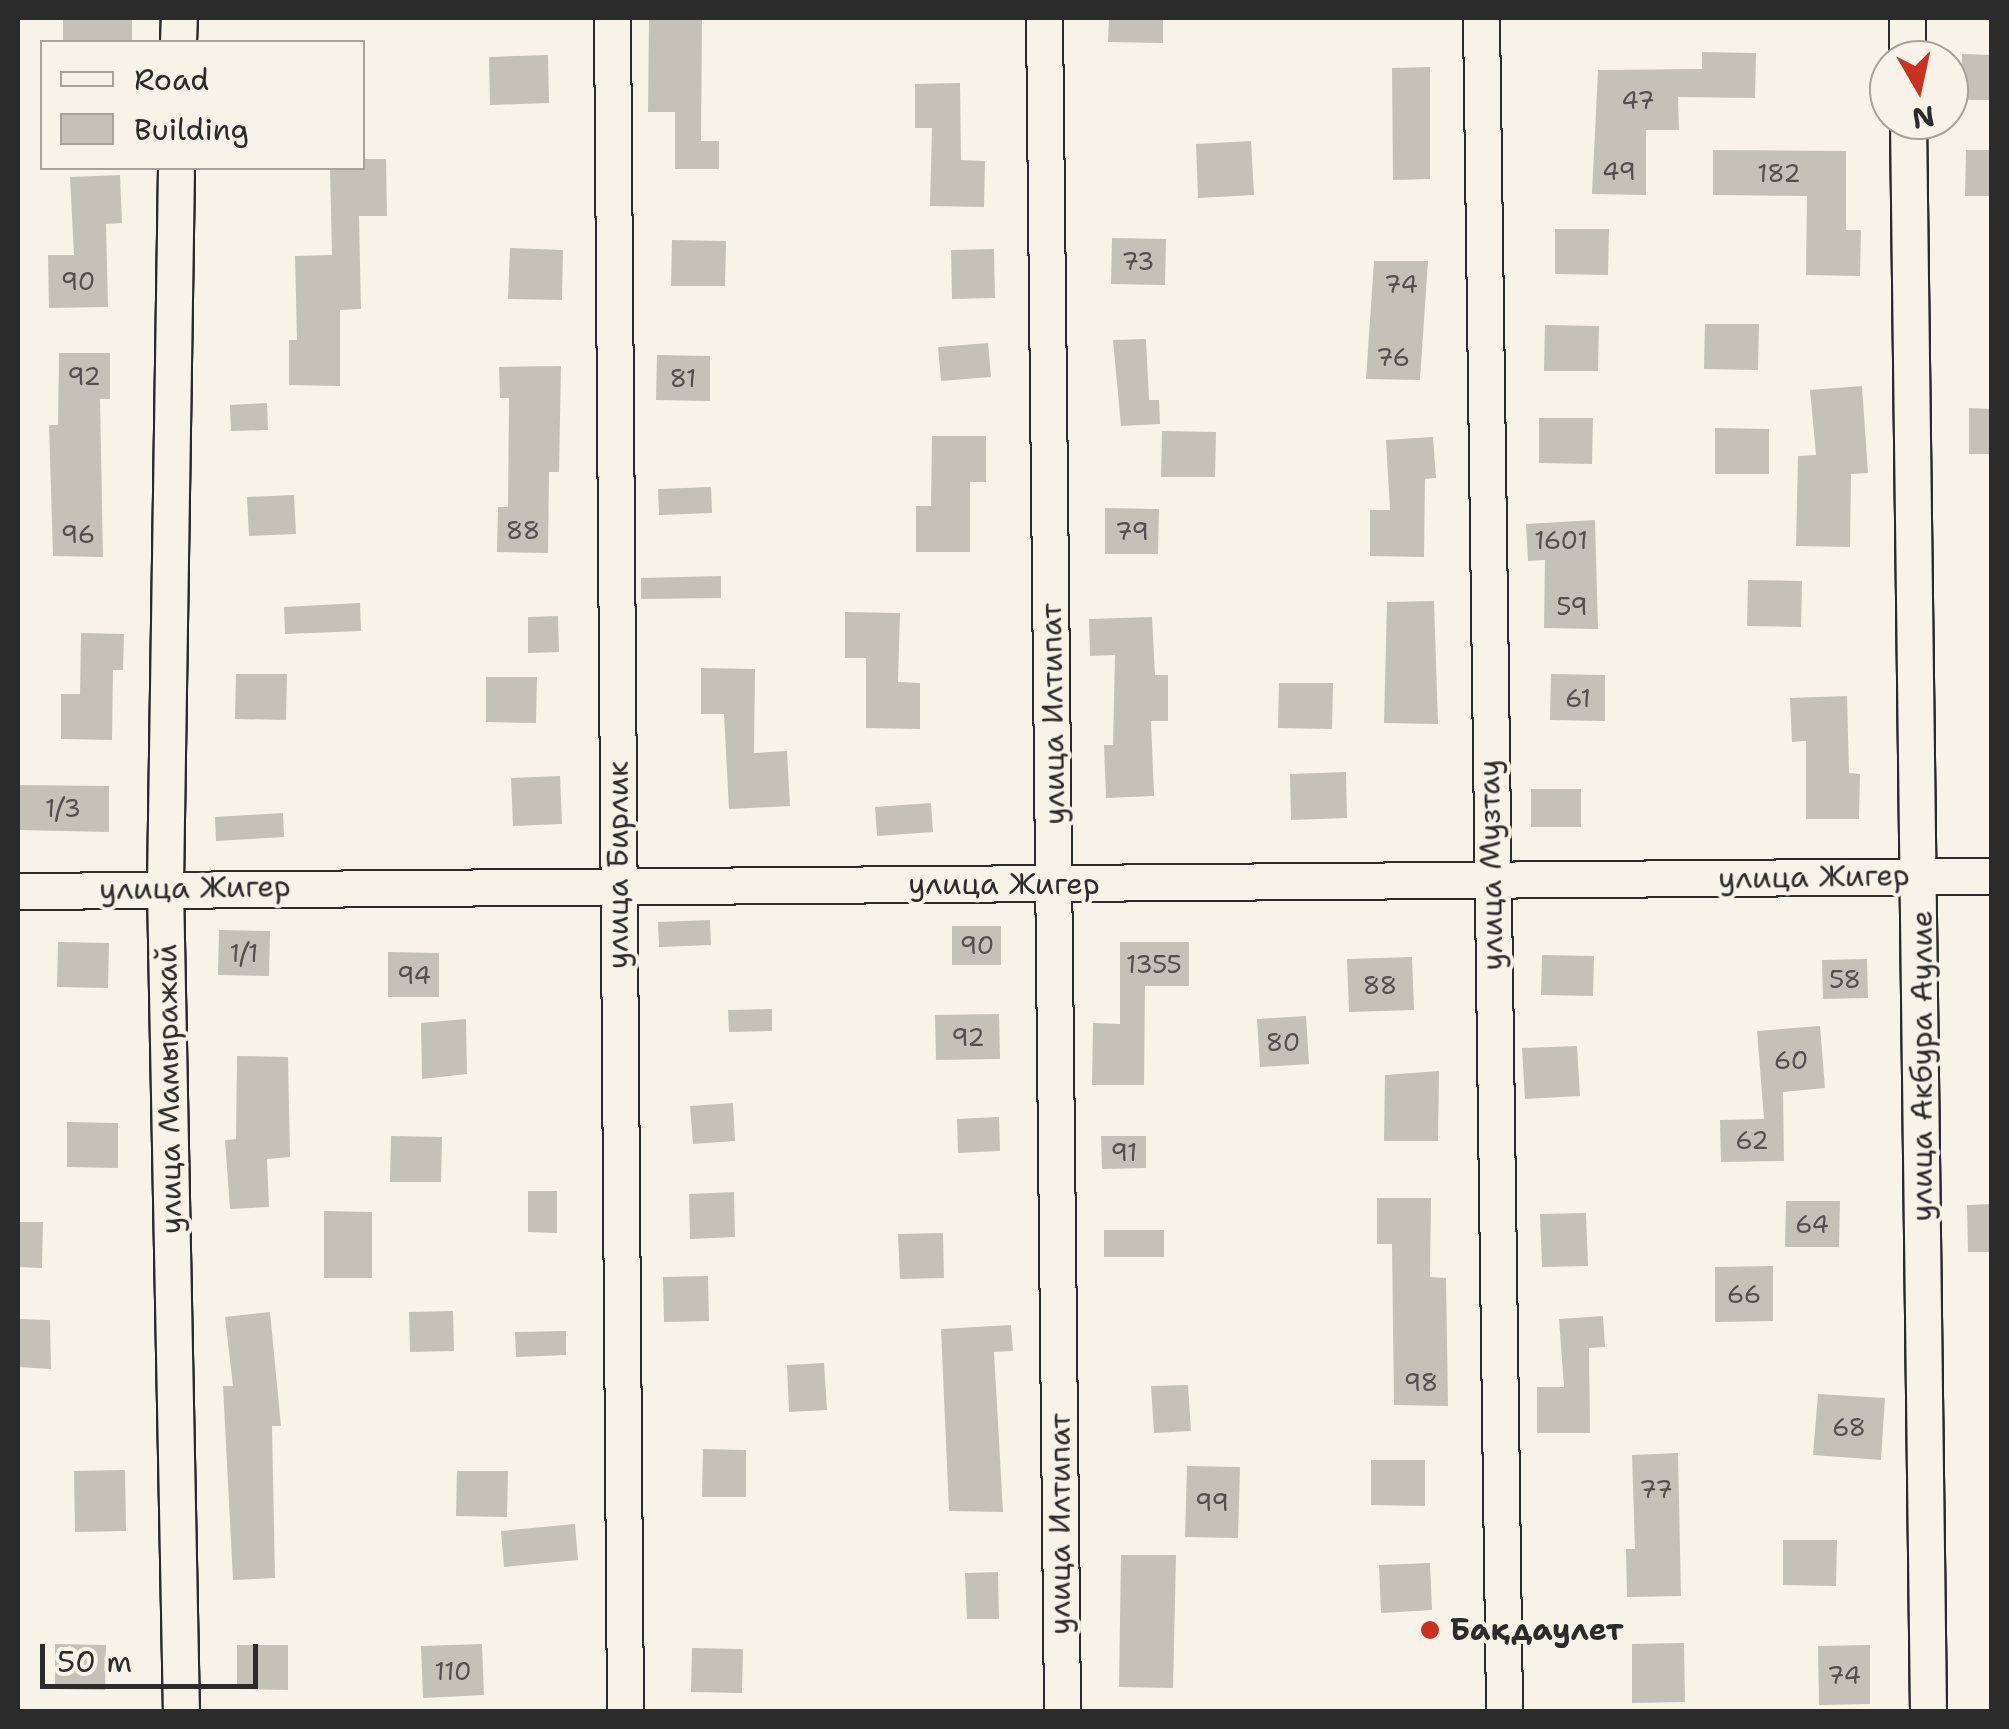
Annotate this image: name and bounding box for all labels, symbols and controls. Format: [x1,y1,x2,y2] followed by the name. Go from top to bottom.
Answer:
[40,40,365,170] legend
[1869,40,1969,140] north arrow
[134,59,209,100] text: Road
[1621,85,1655,115] house number: 47
[1909,97,1937,138] text: N
[134,109,249,150] text: Building
[1602,156,1636,186] house number: 49
[1757,158,1801,188] house number: 182
[1121,246,1155,276] house number: 73
[61,266,95,296] house number: 90
[1384,269,1418,299] house number: 74
[1376,342,1410,372] house number: 76
[67,361,101,391] house number: 92
[670,363,696,393] house number: 81
[506,515,540,545] house number: 88
[1115,516,1149,546] house number: 79
[61,519,95,549] house number: 96
[1534,525,1588,555] house number: 1601
[1556,591,1588,621] house number: 59
[1033,603,1073,825] street label: улица Илтипат
[1565,683,1591,713] house number: 61
[1471,759,1511,971] street label: улица Музтау
[600,761,636,969] street label: улица Бирлик
[45,793,81,823] house number: 1/3
[1718,857,1910,897] street label: улица Жигер
[908,866,1100,902] street label: улица Жигер
[99,868,291,908] street label: улица Жигер
[1904,910,1940,1222] street label: улица Акбура Аулие
[960,930,994,960] house number: 90
[229,938,259,968] house number: 1/1
[148,944,190,1234] street label: улица Мамыражай
[1126,949,1182,979] house number: 1355
[397,960,431,990] house number: 94
[1829,964,1861,994] house number: 58
[1363,970,1397,1000] house number: 88
[951,1022,985,1052] house number: 92
[1266,1027,1300,1057] house number: 80
[1774,1045,1808,1075] house number: 60
[1735,1125,1769,1155] house number: 62
[1110,1137,1138,1167] house number: 91
[1795,1209,1829,1239] house number: 64
[1727,1279,1761,1309] house number: 66
[1404,1367,1438,1397] house number: 98
[1832,1412,1866,1442] house number: 68
[1042,1413,1078,1635] street label: улица Илтипат
[1639,1474,1673,1504] house number: 77
[1195,1487,1229,1517] house number: 99
[1450,1612,1624,1648] place label: Бақдаулет
[1419,1619,1441,1641] marker: Бақдаулет
[45,1624,262,1686] scale bar
[57,1641,132,1682] text: 50 m
[435,1656,471,1686] house number: 110
[1827,1660,1861,1690] house number: 74

